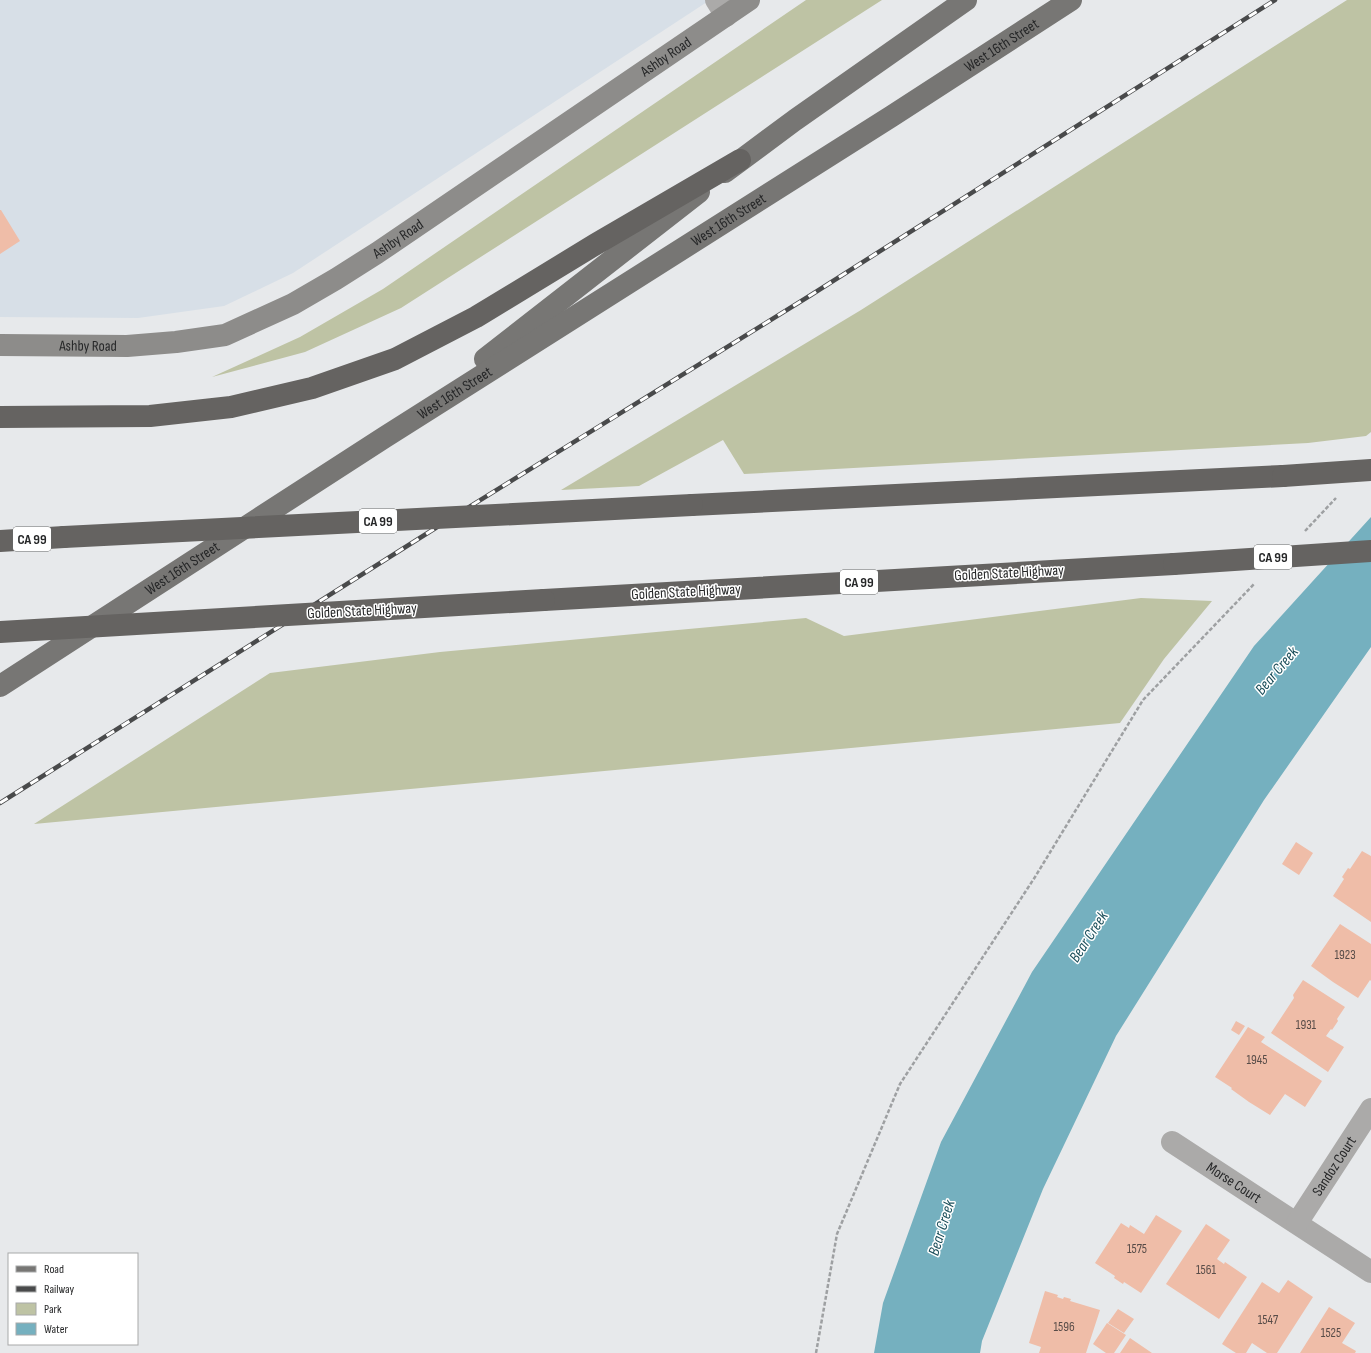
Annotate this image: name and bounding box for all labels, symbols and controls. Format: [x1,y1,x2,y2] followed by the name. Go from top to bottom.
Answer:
[961,14,1043,76] street label: West 16th Street
[636,33,695,81] street label: Ashby Road
[688,189,770,250] street label: West 16th Street
[368,215,427,263] street label: Ashby Road
[58,336,117,355] street label: Ashby Road
[414,362,496,424] street label: West 16th Street
[359,509,397,533] road number: CA 99
[13,527,51,551] road number: CA 99
[141,537,223,599] street label: West 16th Street
[1254,545,1292,569] road number: CA 99
[954,561,1064,585] street label: Golden State Highway
[840,570,878,594] road number: CA 99
[631,580,741,604] street label: Golden State Highway
[307,599,417,623] street label: Golden State Highway
[1251,642,1303,699] water label: Bear Creek
[1066,907,1113,966] water label: Bear Creek
[1334,947,1356,963] house number: 1923
[1296,1017,1317,1033] house number: 1931
[1247,1052,1268,1068] house number: 1945
[1308,1132,1361,1199] street label: Sandoz Court
[1203,1158,1265,1208] street label: Morse Court
[925,1197,960,1258] water label: Bear Creek
[1127,1241,1147,1257] house number: 1575
[8,1253,138,1345] legend
[44,1262,64,1277] text: Road
[1196,1262,1216,1278] house number: 1561
[44,1282,75,1297] text: Railway
[44,1302,62,1317] text: Park
[1258,1312,1279,1328] house number: 1547
[1053,1319,1075,1335] house number: 1596
[44,1322,68,1337] text: Water
[1321,1325,1341,1341] house number: 1525

